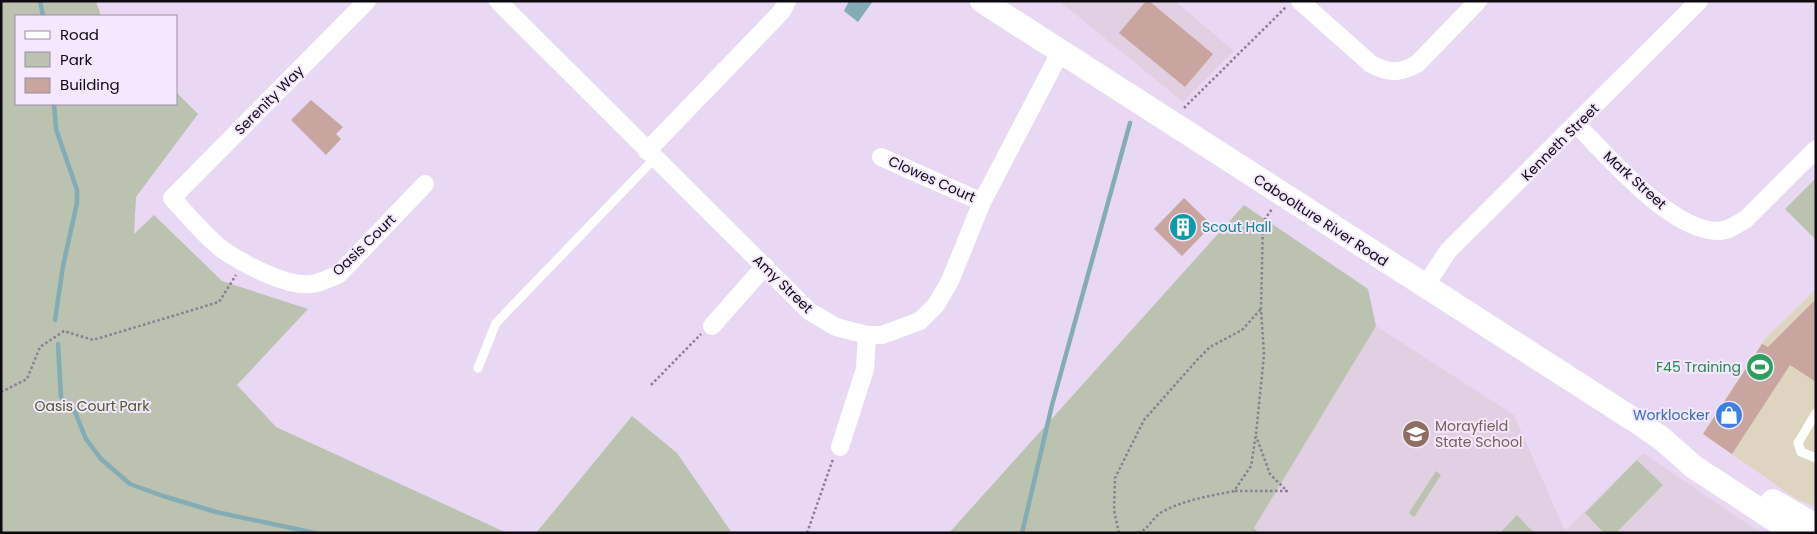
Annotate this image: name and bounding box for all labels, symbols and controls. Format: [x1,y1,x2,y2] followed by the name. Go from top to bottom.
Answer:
[15,15,178,105] legend
[60,24,99,45] text: Road
[60,49,92,70] text: Park
[230,61,308,139] street label: Serenity Way
[60,74,120,95] text: Building
[1517,99,1603,185] street label: Kenneth Street
[1599,146,1671,214] street label: Mark Street
[885,151,979,207] street label: Clowes Court
[1250,169,1392,271] street label: Caboolture River Road
[328,210,400,280] street label: Oasis Court
[1168,212,1198,242] building icon: Scout Hall
[1202,217,1272,237] place label: Scout Hall
[749,250,817,318] street label: Amy Street
[1745,352,1775,382] sports icon: F45 Training
[1656,357,1741,377] place label: F45 Training
[34,396,150,416] park label: Oasis Court Park
[1714,400,1744,430] shop icon: Worklocker
[1633,405,1710,425] place label: Worklocker
[1435,416,1522,452] place label: Morayfield State School
[1401,419,1431,449] school or university icon: Morayfield State School

